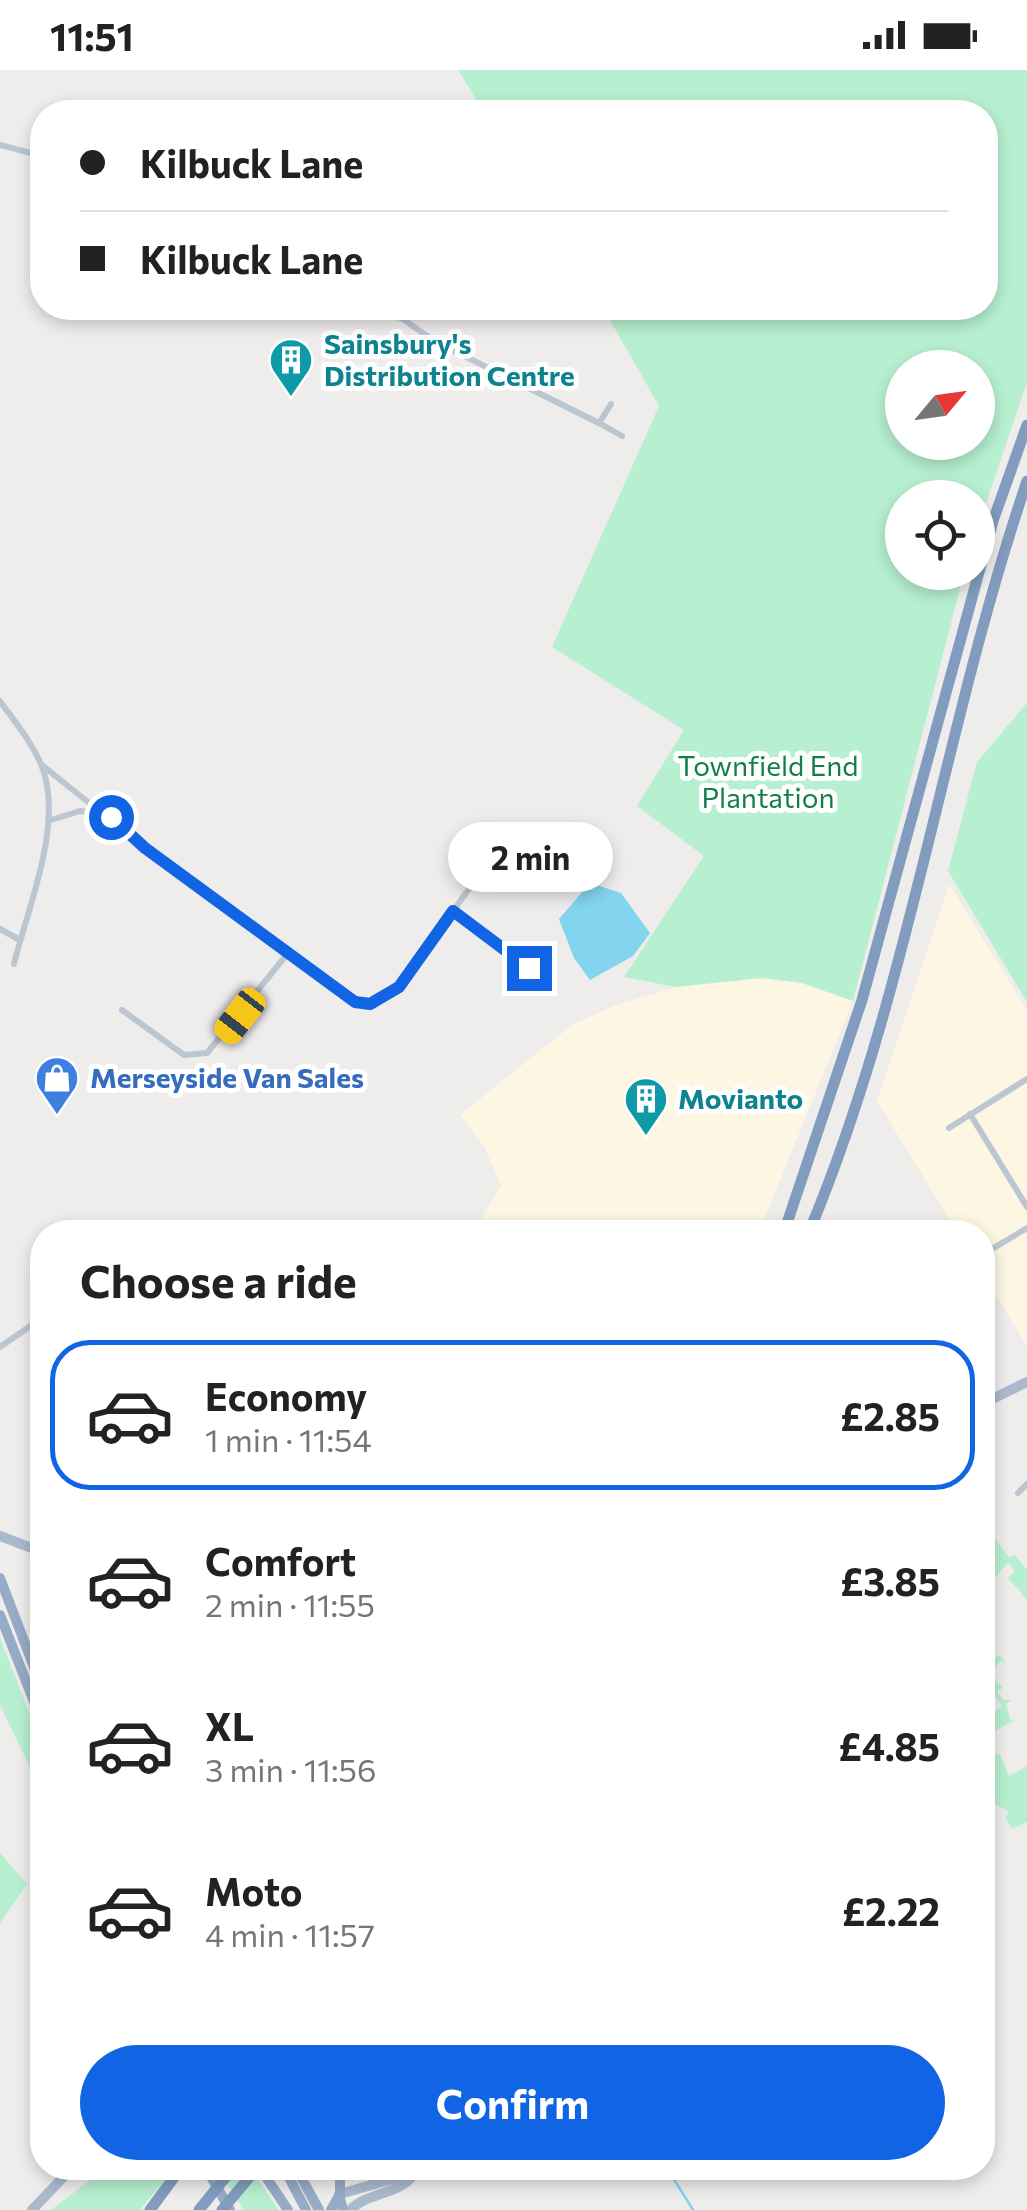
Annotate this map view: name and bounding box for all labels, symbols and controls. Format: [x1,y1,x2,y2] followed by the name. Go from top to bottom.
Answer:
[50,12,134,59] text: 11:51
[140,139,363,186] text: Kilbuck Lane
[140,235,363,282] text: Kilbuck Lane
[324,326,575,392] place label: Sainsbury's Distribution Centre
[268,337,314,398] building icon: Sainsbury's Distribution Centre
[885,350,995,460] north arrow
[885,350,995,590] map controls
[885,480,995,590] button: locate
[678,748,858,814] park label: Townfield End Plantation
[89,795,134,840] route start
[446,823,612,893] callout: 2 min
[491,837,570,877] text: 2 min
[507,946,552,991] route end
[210,983,270,1049] car
[34,1055,80,1116] shop icon: Merseyside Van Sales
[90,1060,364,1094] place label: Merseyside Van Sales
[623,1076,669,1137] building icon: Movianto
[678,1081,803,1115] place label: Movianto
[80,1252,357,1307] text: Choose a ride
[85,1370,175,1460] icon: car
[205,1372,367,1419] text: Economy
[840,1392,940,1439] text: £2.85
[205,1419,372,1459] text: 1 min · 11:54
[85,1535,175,1625] icon: car
[205,1537,356,1584] text: Comfort
[840,1557,940,1604] text: £3.85
[205,1584,375,1624] text: 2 min · 11:55
[85,1700,175,1790] icon: car
[205,1702,254,1749] text: XL
[839,1722,940,1769] text: £4.85
[205,1749,376,1789] text: 3 min · 11:56
[85,1865,175,1955] icon: car
[205,1867,303,1914] text: Moto
[842,1887,940,1934] text: £2.22
[205,1914,375,1954] text: 4 min · 11:57
[80,2045,945,2160] button: Confirm

